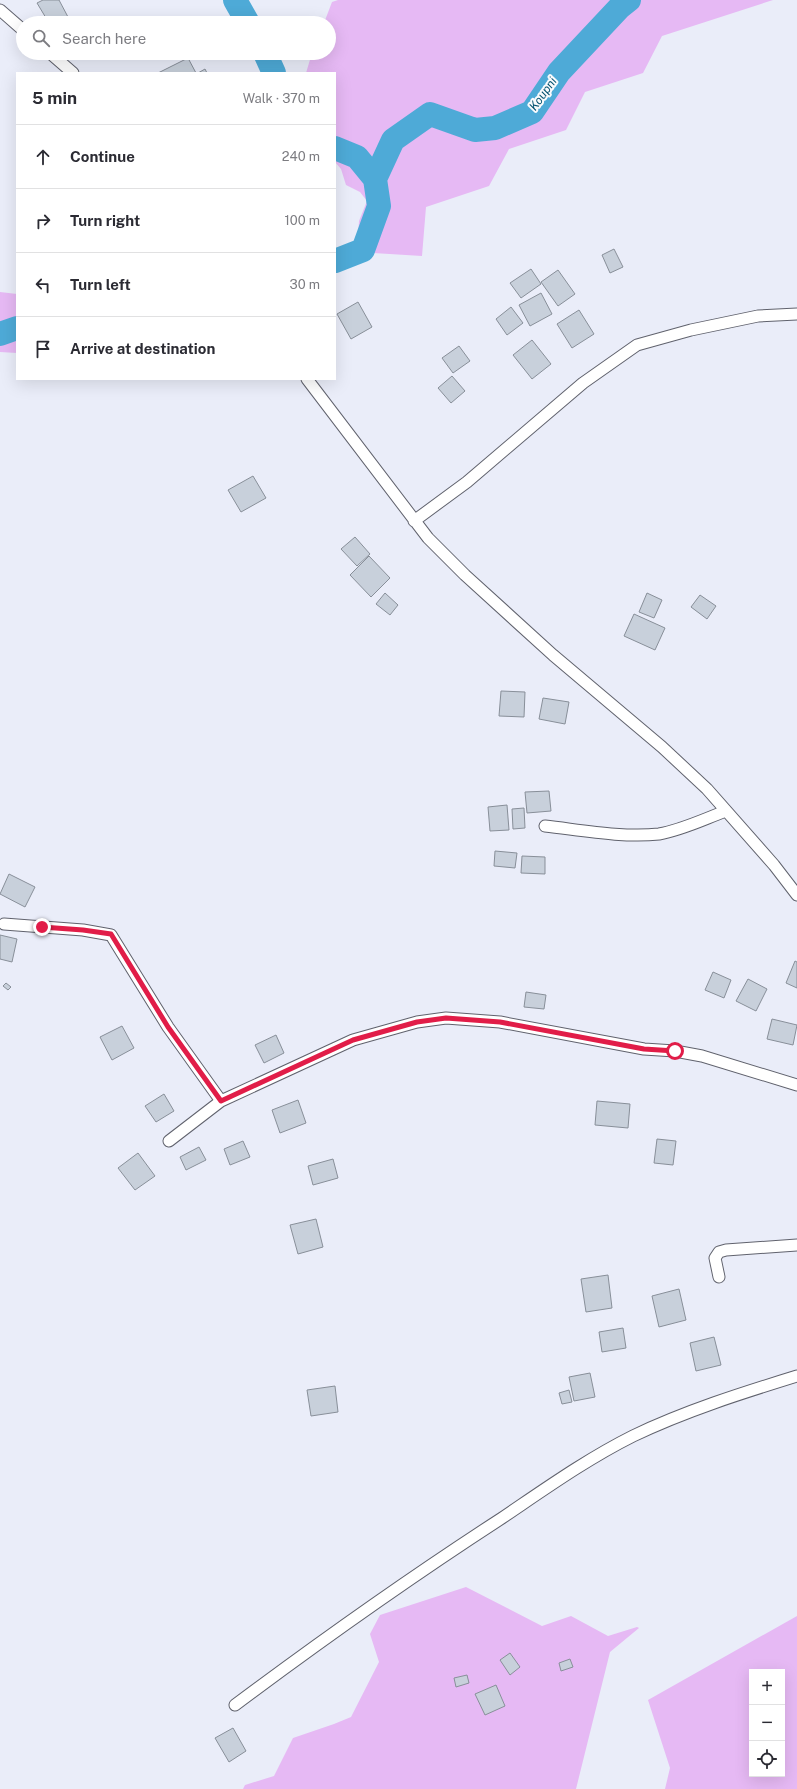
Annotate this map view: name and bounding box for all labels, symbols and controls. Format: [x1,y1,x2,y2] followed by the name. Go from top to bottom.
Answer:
[16,16,336,60] search box
[30,27,52,49] icon: search
[62,30,146,47] text: Search here
[526,75,560,113] water label: Koupni
[32,88,77,108] text: 5 min
[243,91,320,106] text: Walk · 370 m
[32,146,54,168] icon: ahead
[70,148,135,165] text: Continue
[282,149,320,164] text: 240 m
[32,210,54,232] icon: right
[70,212,140,229] text: Turn right
[284,213,320,228] text: 100 m
[32,274,54,296] icon: left
[70,276,131,293] text: Turn left
[290,277,320,292] text: 30 m
[32,338,54,360] icon: arrive
[70,340,215,357] text: Arrive at destination
[33,918,51,936] route end
[666,1042,684,1060] route start
[749,1669,785,1777] map controls
[749,1669,785,1705] button: +
[749,1705,785,1741] button: −
[749,1741,785,1777] button: locate

